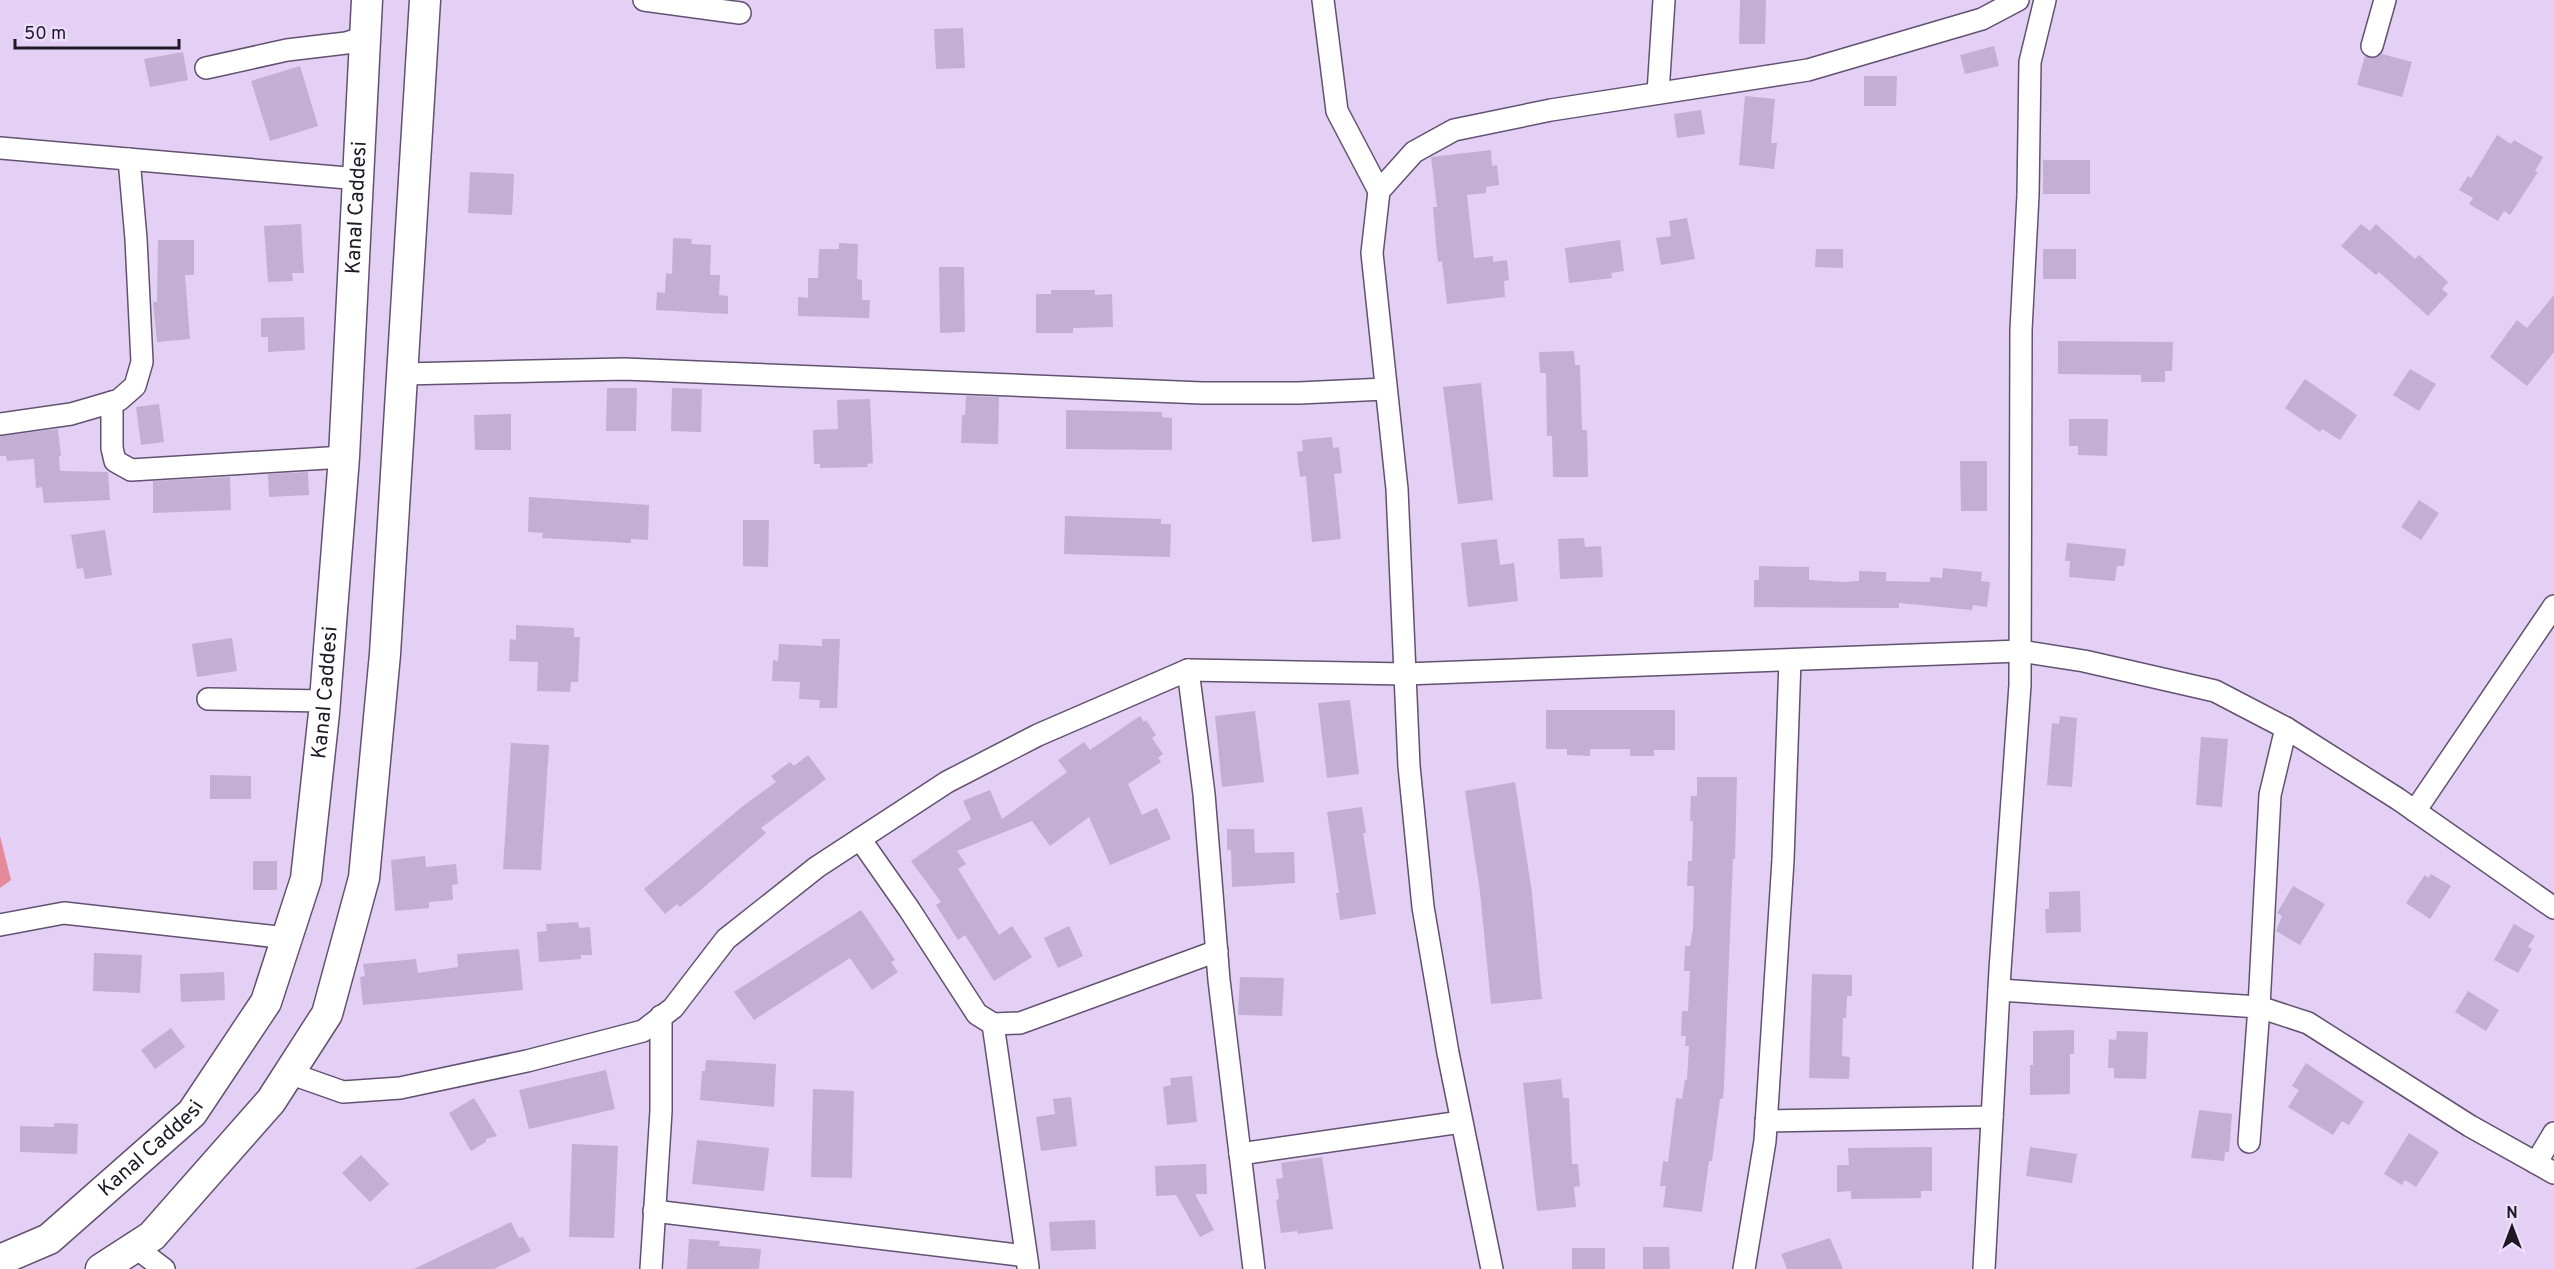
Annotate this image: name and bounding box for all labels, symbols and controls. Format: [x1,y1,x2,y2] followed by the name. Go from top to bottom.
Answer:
[15,12,178,50] scale bar
[24,23,66,46] text: 50 m
[340,141,373,275] street label: Kanal Caddesi
[306,625,344,760] street label: Kanal Caddesi
[93,1095,210,1203] street label: Kanal Caddesi
[2482,1197,2542,1257] north arrow
[2506,1204,2518,1224] text: N

